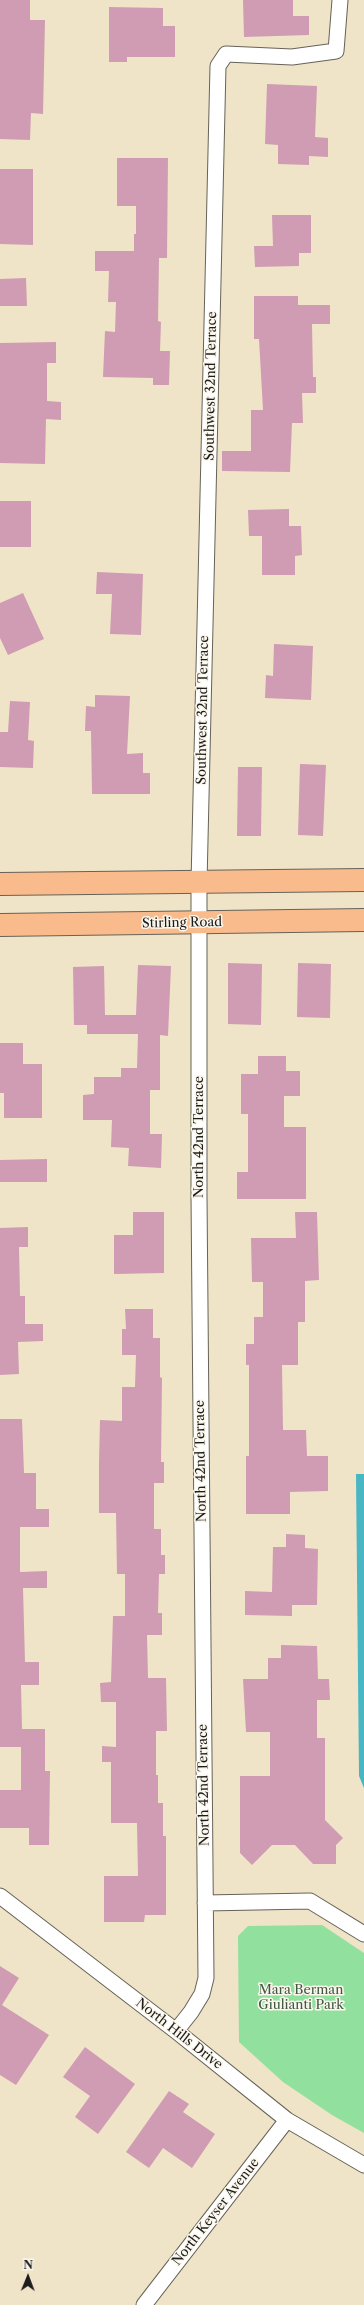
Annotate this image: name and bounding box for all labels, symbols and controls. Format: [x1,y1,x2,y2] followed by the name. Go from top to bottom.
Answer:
[202,311,220,461] street label: Southwest 32nd Terrace
[194,635,212,785] street label: Southwest 32nd Terrace
[142,915,222,931] street label: Stirling Road
[191,1076,207,1198] street label: North 42nd Terrace
[192,1400,210,1522] street label: North 42nd Terrace
[195,1724,213,1846] street label: North 42nd Terrace
[258,1982,344,2013] park label: Mara Berman Giulianti Park
[133,1995,225,2073] street label: North Hills Drive
[169,2155,263,2269] street label: North Keyser Avenue
[8,2257,48,2297] north arrow
[23,2258,33,2272] text: N

